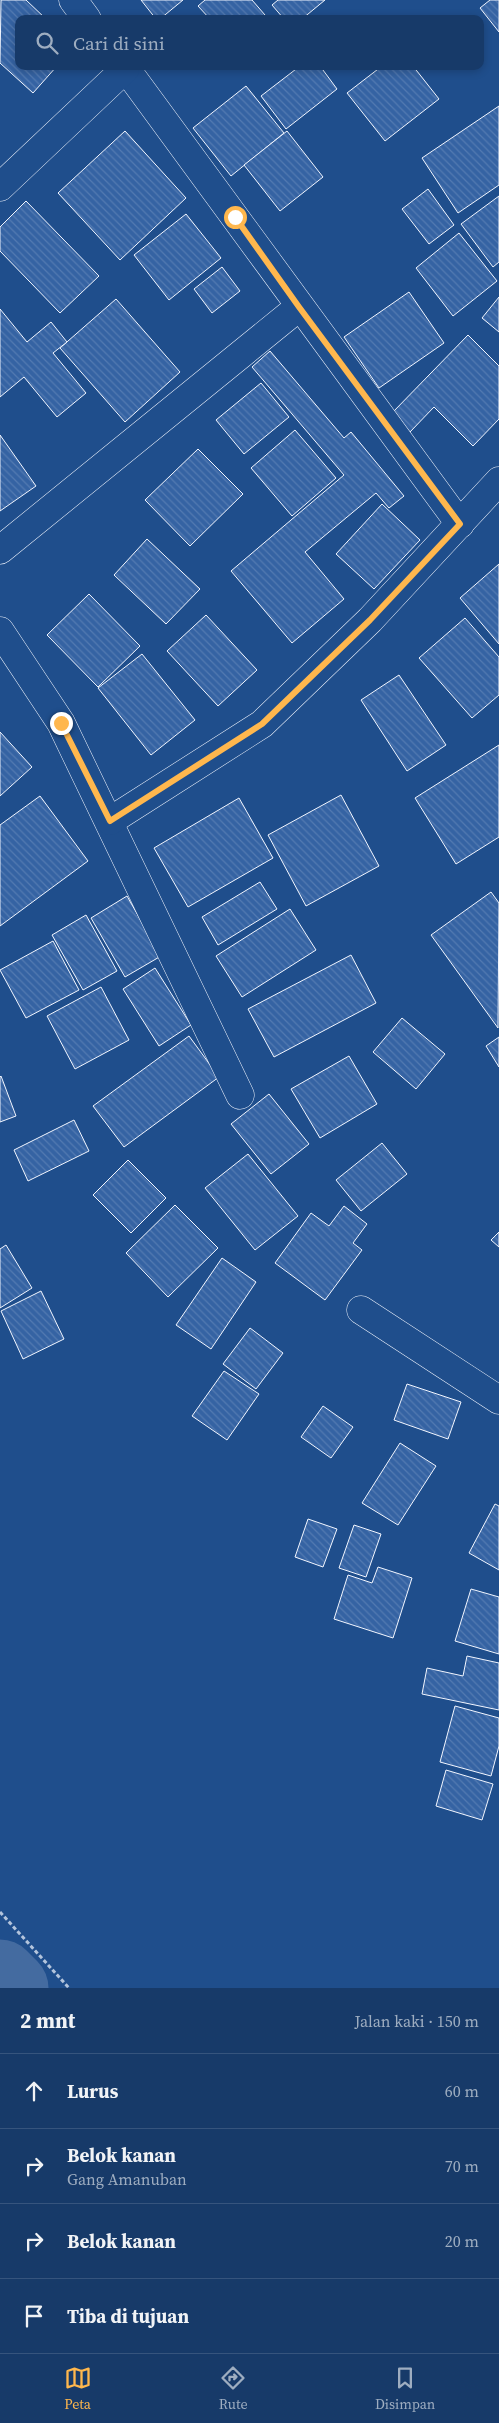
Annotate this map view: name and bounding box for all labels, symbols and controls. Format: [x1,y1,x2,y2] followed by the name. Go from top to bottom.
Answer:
[15,15,484,70] search box
[33,29,61,57] icon: search
[73,30,165,56] text: Cari di sini
[224,206,247,229] route start
[50,712,73,735] route end
[20,2006,75,2035] text: 2 mnt
[354,2010,479,2032] text: Jalan kaki · 150 m
[20,2077,48,2105] icon: ahead
[67,2078,118,2104] text: Lurus
[445,2080,479,2102] text: 60 m
[67,2142,176,2168] text: Belok kanan
[20,2152,48,2180] icon: right
[445,2155,479,2177] text: 70 m
[67,2168,187,2190] text: Gang Amanuban
[20,2227,48,2255] icon: right
[67,2228,176,2254] text: Belok kanan
[445,2230,479,2252] text: 20 m
[20,2302,48,2330] icon: arrive
[67,2303,189,2329] text: Tiba di tujuan
[64,2364,92,2414] tab: Peta
[219,2364,248,2414] tab: Rute
[375,2364,435,2414] tab: Disimpan

